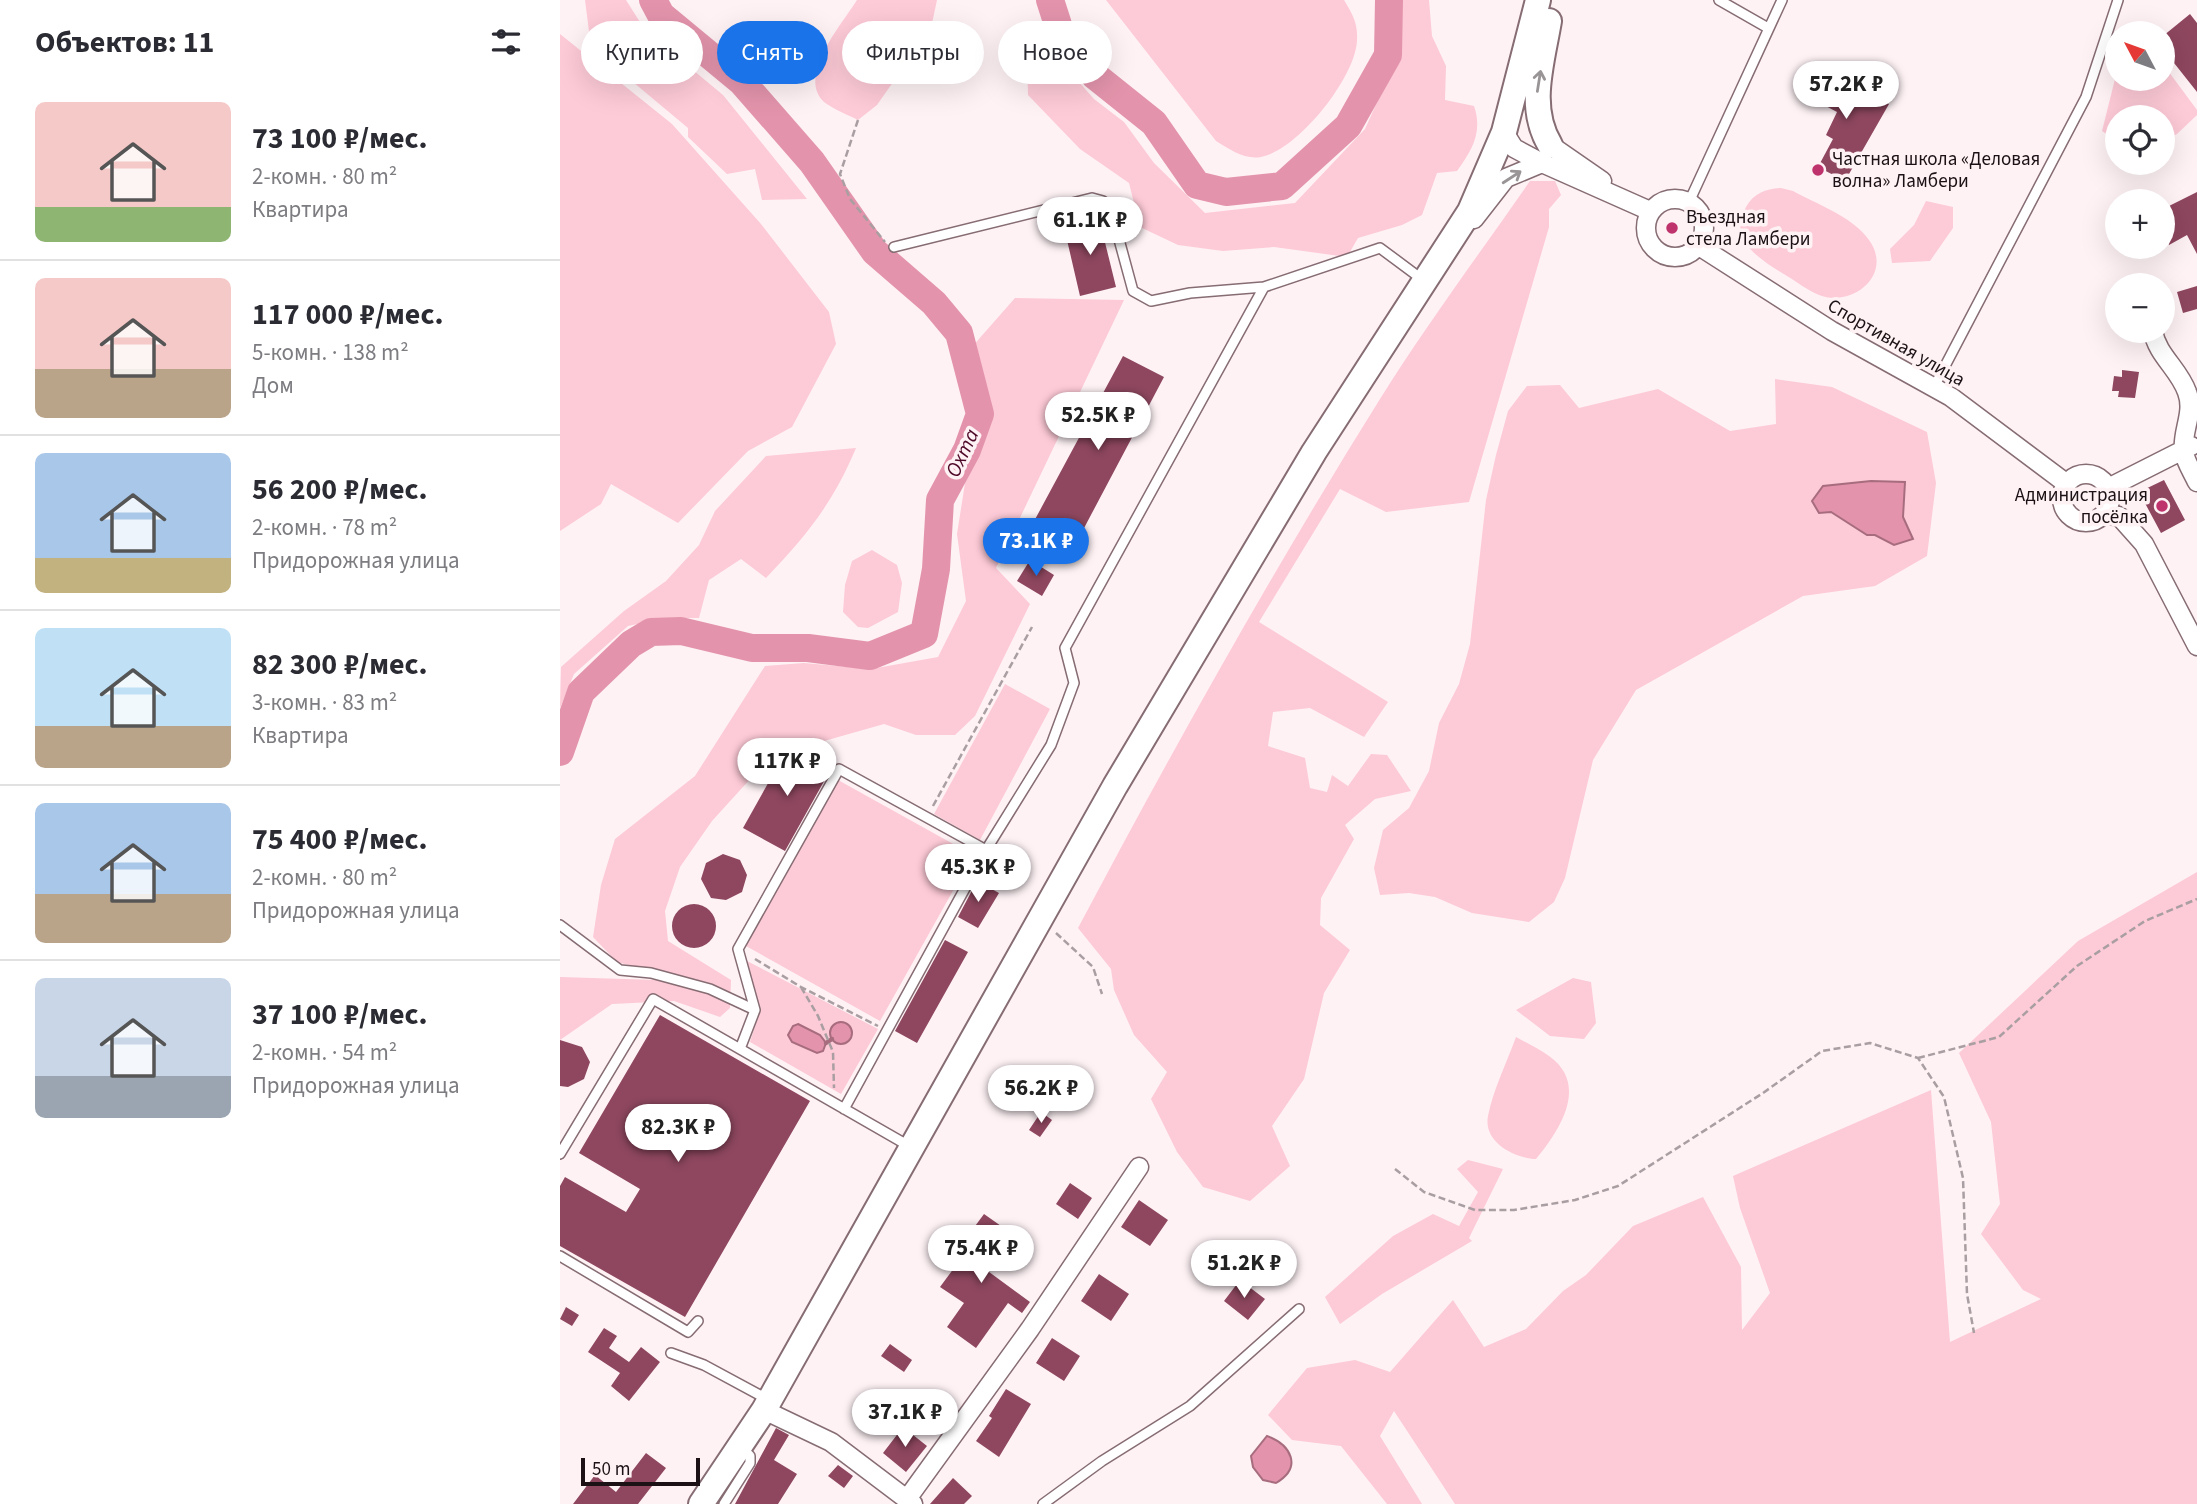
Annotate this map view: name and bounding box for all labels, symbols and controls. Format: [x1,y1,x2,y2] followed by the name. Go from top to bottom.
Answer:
[35,21,214,64] text: Объектов: 11
[581,21,703,84] chip: Купить
[717,21,828,84] chip: Снять
[842,21,984,84] chip: Фильтры
[998,21,1112,84] chip: Новое
[2105,21,2175,91] north arrow
[2105,21,2175,343] map controls
[487,23,525,61] icon: filters
[1781,61,1911,121] pin: 57.2K ₽
[1809,67,1883,100] text: 57.2K ₽
[1533,70,1546,93] one-way arrow
[2105,105,2175,175] button: locate
[252,117,428,160] text: 73 100 ₽/мес.
[91,130,175,214] icon: home
[1832,146,2040,195] place label: Частная школа «Деловая волна» Ламбери
[252,160,397,193] text: 2-комн. · 80 m²
[1810,162,1826,178] marker: Частная школа «Деловая волна» Ламбери
[1502,169,1521,184] one-way arrow
[2105,189,2175,259] button: +
[252,193,349,226] text: Квартира
[1025,198,1155,257] pin: 61.1K ₽
[1053,203,1127,236] text: 61.1K ₽
[1686,204,1810,253] place label: Въездная стела Ламбери
[1664,220,1680,236] marker: Въездная стела Ламбери
[2105,273,2175,343] button: −
[252,293,443,336] text: 117 000 ₽/мес.
[1822,293,1970,393] street label: Спортивная улица
[91,306,175,390] icon: home
[252,336,409,369] text: 5-комн. · 138 m²
[252,369,294,402] text: Дом
[1033,392,1163,452] pin: 52.5K ₽
[1061,398,1135,431] text: 52.5K ₽
[938,424,986,482] water label: Охта
[252,468,428,511] text: 56 200 ₽/мес.
[91,481,175,565] icon: home
[2015,482,2148,531] place label: Администрация посёлка
[2154,498,2170,514] marker: Администрация посёлка
[252,511,397,544] text: 2-комн. · 78 m²
[971,518,1101,578] pin: 73.1K ₽
[999,524,1073,557] text: 73.1K ₽
[252,544,460,577] text: Придорожная улица
[252,643,428,686] text: 82 300 ₽/мес.
[91,656,175,740] icon: home
[252,686,397,719] text: 3-комн. · 83 m²
[252,719,349,752] text: Квартира
[730,738,844,798] pin: 117K ₽
[753,744,821,777] text: 117K ₽
[252,818,428,861] text: 75 400 ₽/мес.
[91,831,175,915] icon: home
[913,844,1043,904] pin: 45.3K ₽
[941,850,1015,883] text: 45.3K ₽
[252,861,397,894] text: 2-комн. · 80 m²
[252,894,460,927] text: Придорожная улица
[252,993,428,1036] text: 37 100 ₽/мес.
[91,1006,175,1090] icon: home
[252,1036,397,1069] text: 2-комн. · 54 m²
[976,1066,1106,1125] pin: 56.2K ₽
[252,1069,460,1102] text: Придорожная улица
[1004,1071,1078,1104] text: 56.2K ₽
[613,1104,743,1164] pin: 82.3K ₽
[641,1110,715,1143] text: 82.3K ₽
[916,1226,1046,1285] pin: 75.4K ₽
[944,1231,1018,1264] text: 75.4K ₽
[1179,1240,1309,1300] pin: 51.2K ₽
[1207,1246,1281,1279] text: 51.2K ₽
[840,1390,970,1449] pin: 37.1K ₽
[868,1395,942,1428] text: 37.1K ₽
[581,1455,700,1487] scale bar
[592,1456,630,1483] text: 50 m

